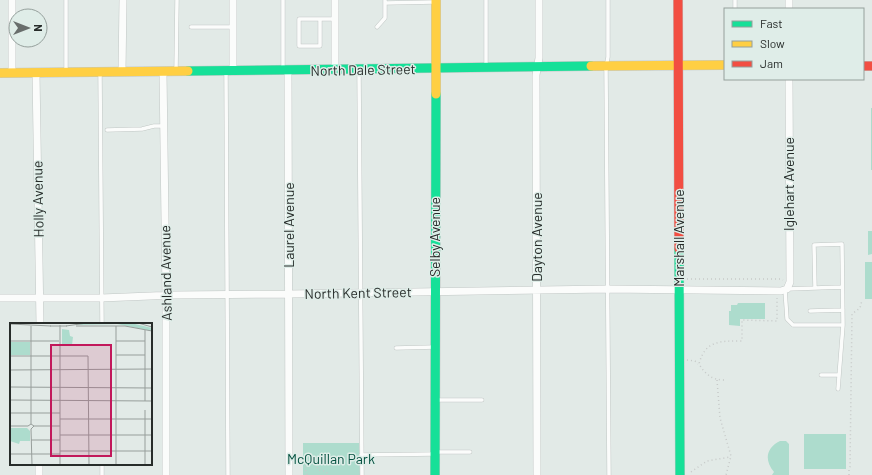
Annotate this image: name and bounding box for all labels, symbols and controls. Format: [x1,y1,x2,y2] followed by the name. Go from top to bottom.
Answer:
[8,8,48,48] north arrow
[724,8,864,80] legend
[760,16,783,30] text: Fast
[32,24,45,32] text: N
[760,36,785,50] text: Slow
[760,56,783,70] text: Jam
[310,60,416,79] street label: North Dale Street
[780,137,797,231] street label: Iglehart Avenue
[28,160,47,238] street label: Holly Avenue
[280,182,297,268] street label: Laurel Avenue
[670,189,687,287] street label: Marshall Avenue
[528,192,545,282] street label: Dayton Avenue
[426,197,443,277] street label: Selby Avenue
[156,225,175,321] street label: Ashland Avenue
[304,283,412,302] street label: North Kent Street
[10,323,152,465] inset map
[287,450,375,467] park label: McQuillan Park

